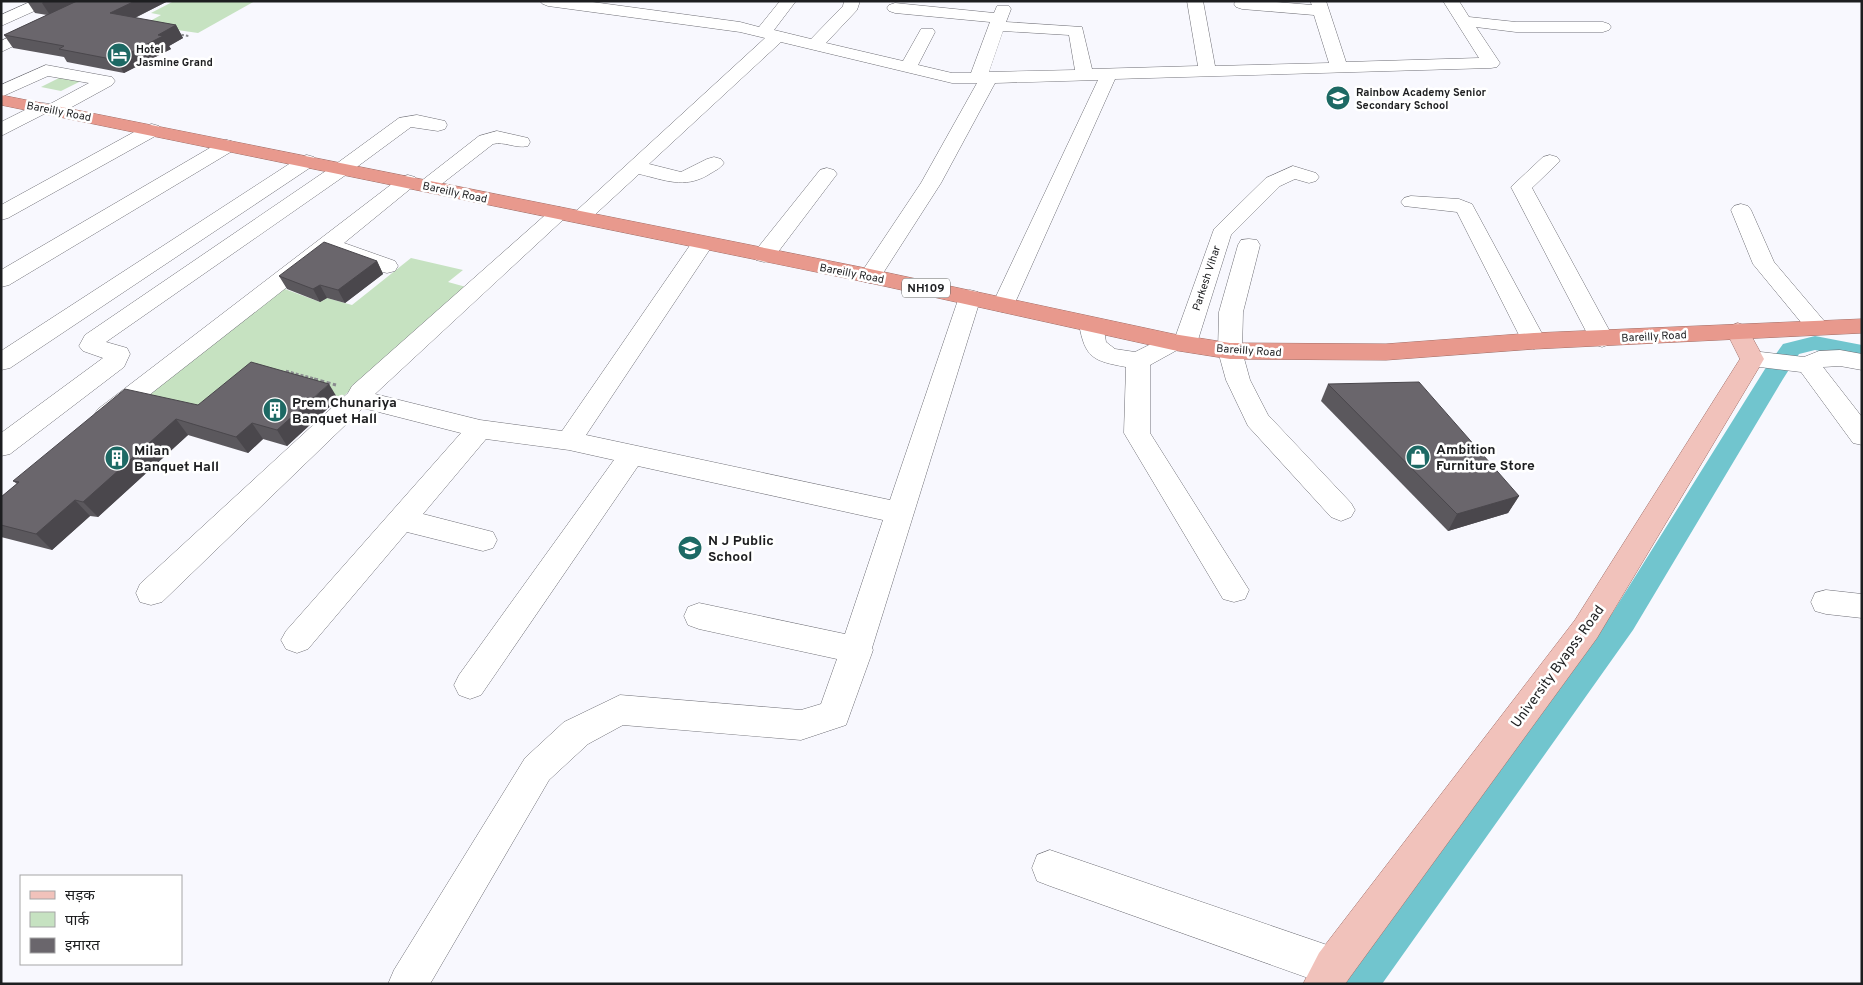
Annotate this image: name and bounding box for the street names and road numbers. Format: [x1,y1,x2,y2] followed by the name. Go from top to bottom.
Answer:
[25,99,92,125] street label: Bareilly Road
[421,179,488,207] street label: Bareilly Road
[1190,243,1224,313] street label: Parkesh Vihar
[818,261,885,287] street label: Bareilly Road
[902,278,950,298] road number: NH109
[1621,328,1687,346] street label: Bareilly Road
[1216,342,1282,360] street label: Bareilly Road
[1508,602,1608,731] street label: University Byapss Road

